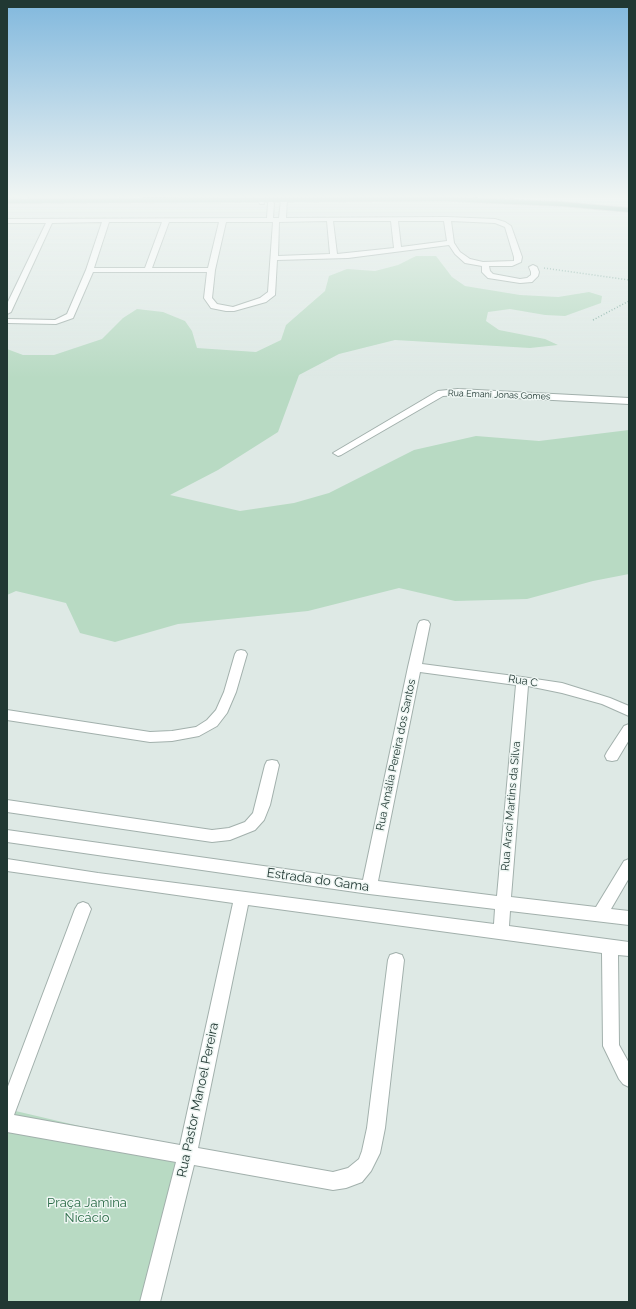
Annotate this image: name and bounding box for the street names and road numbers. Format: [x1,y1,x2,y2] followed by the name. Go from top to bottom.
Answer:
[448,388,550,402] street label: Rua Emani Jonas Gomes
[507,672,539,690] street label: Rua C
[373,678,419,832] street label: Rua Amália Pereira dos Santos
[499,741,523,871] street label: Rua Araci Martins da Silva
[266,865,370,895] street label: Estrada do Gama
[174,1021,222,1179] street label: Rua Pastor Manoel Pereira

